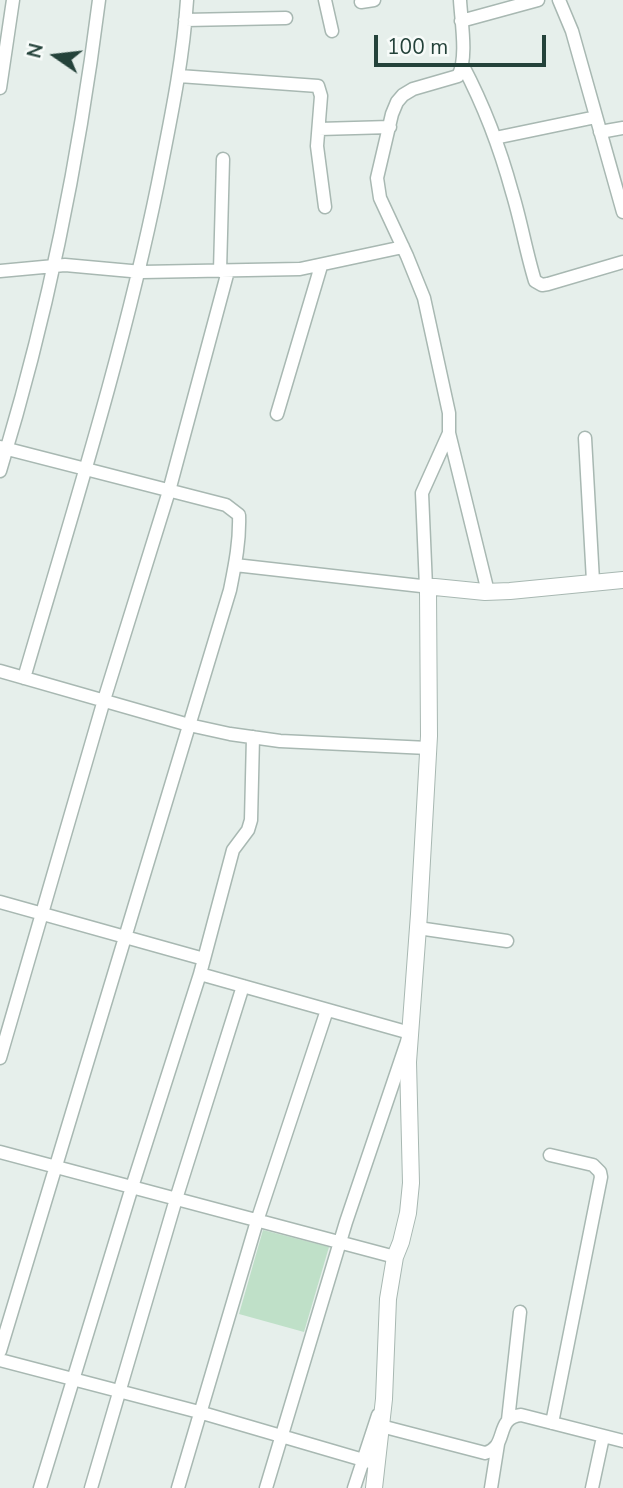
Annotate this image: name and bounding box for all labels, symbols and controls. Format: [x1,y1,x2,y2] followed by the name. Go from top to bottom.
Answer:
[21,21,91,91] north arrow
[378,21,550,65] scale bar
[387,33,448,61] text: 100 m
[21,41,50,61] text: N

